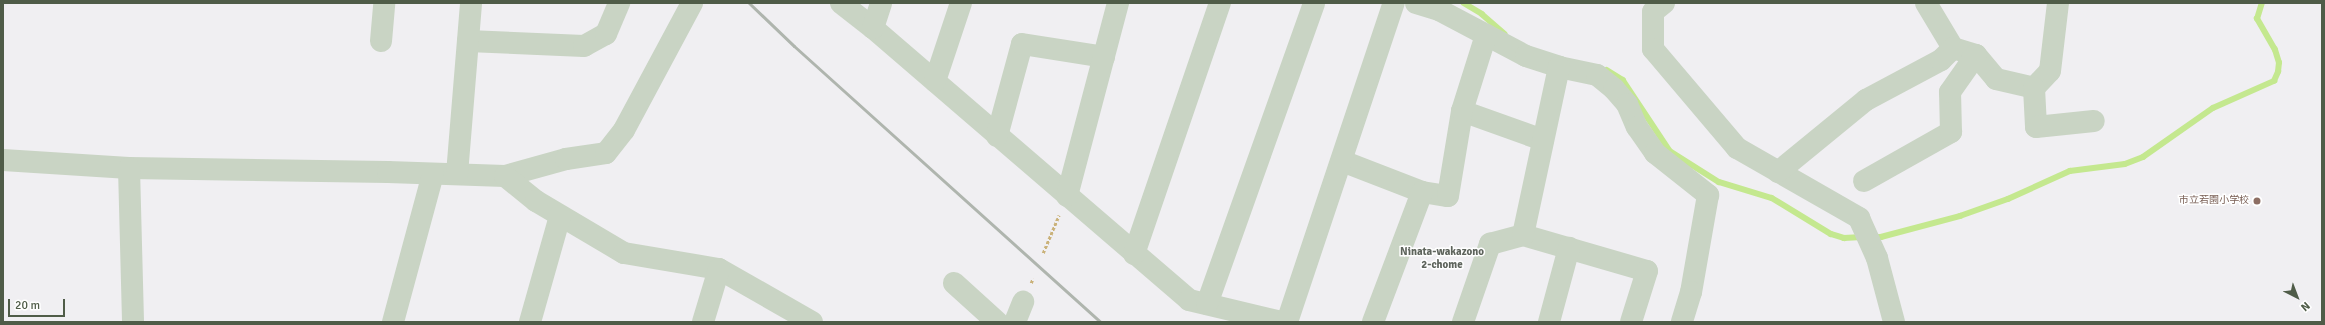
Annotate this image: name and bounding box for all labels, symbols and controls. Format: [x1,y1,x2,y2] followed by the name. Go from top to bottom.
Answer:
[2179,195,2249,207] place label: 市立若園小学校
[2252,196,2262,206] marker: 市立若園小学校
[1400,246,1484,272] district label: Ninata-wakazono 2-chome
[2277,277,2317,317] north arrow
[10,291,67,317] scale bar
[15,298,40,313] text: 20 m
[2298,299,2313,314] text: N

